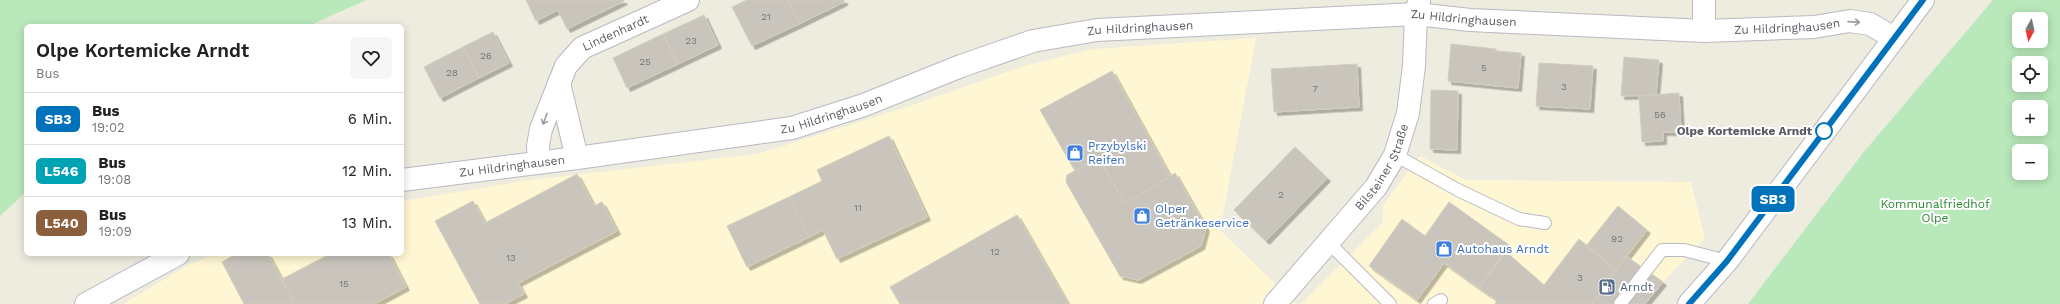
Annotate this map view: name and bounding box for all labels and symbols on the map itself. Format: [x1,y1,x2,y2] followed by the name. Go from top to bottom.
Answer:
[1410,7,1517,29] street label: Zu Hildringhausen
[761,11,771,22] house number: 21
[580,12,651,54] street label: Lindenhardt
[2012,12,2048,48] north arrow
[1734,16,1841,37] street label: Zu Hildringhausen
[1086,18,1194,39] street label: Zu Hildringhausen
[1847,19,1860,26] one-way arrow
[685,35,697,46] house number: 23
[480,50,492,61] house number: 26
[639,56,651,67] house number: 25
[1481,62,1487,73] house number: 5
[446,67,458,78] house number: 28
[1561,81,1567,92] house number: 3
[1312,83,1318,94] house number: 7
[780,91,884,137] street label: Zu Hildringhausen
[1654,109,1666,120] house number: 56
[541,113,549,125] one-way arrow
[1352,122,1411,213] street label: Bilsteiner Straße
[1815,122,1833,140] marker: Olpe Kortemicke Arndt
[1677,124,1813,138] place label: Olpe Kortemicke Arndt
[1088,139,1146,167] place label: Przybylski Reifen
[1065,143,1085,163] shop icon: Przybylski Reifen
[458,153,566,180] street label: Zu Hildringhausen
[1750,186,1796,212] line badge: SB3
[1278,189,1284,200] house number: 2
[1880,197,1990,225] park label: Kommunalfriedhof Olpe
[854,202,862,213] house number: 11
[1155,202,1249,230] place label: Olper Getränkeservice
[1132,206,1152,226] shop icon: Olper Getränkeservice
[1611,233,1623,244] house number: 92
[1434,239,1454,259] shop icon: Autohaus Arndt
[1457,242,1549,256] place label: Autohaus Arndt
[990,246,1000,257] house number: 12
[506,252,516,263] house number: 13
[1577,272,1583,283] house number: 3
[1597,277,1617,297] fuel station icon: Arndt
[339,278,349,289] house number: 15
[1620,280,1653,294] place label: Arndt

